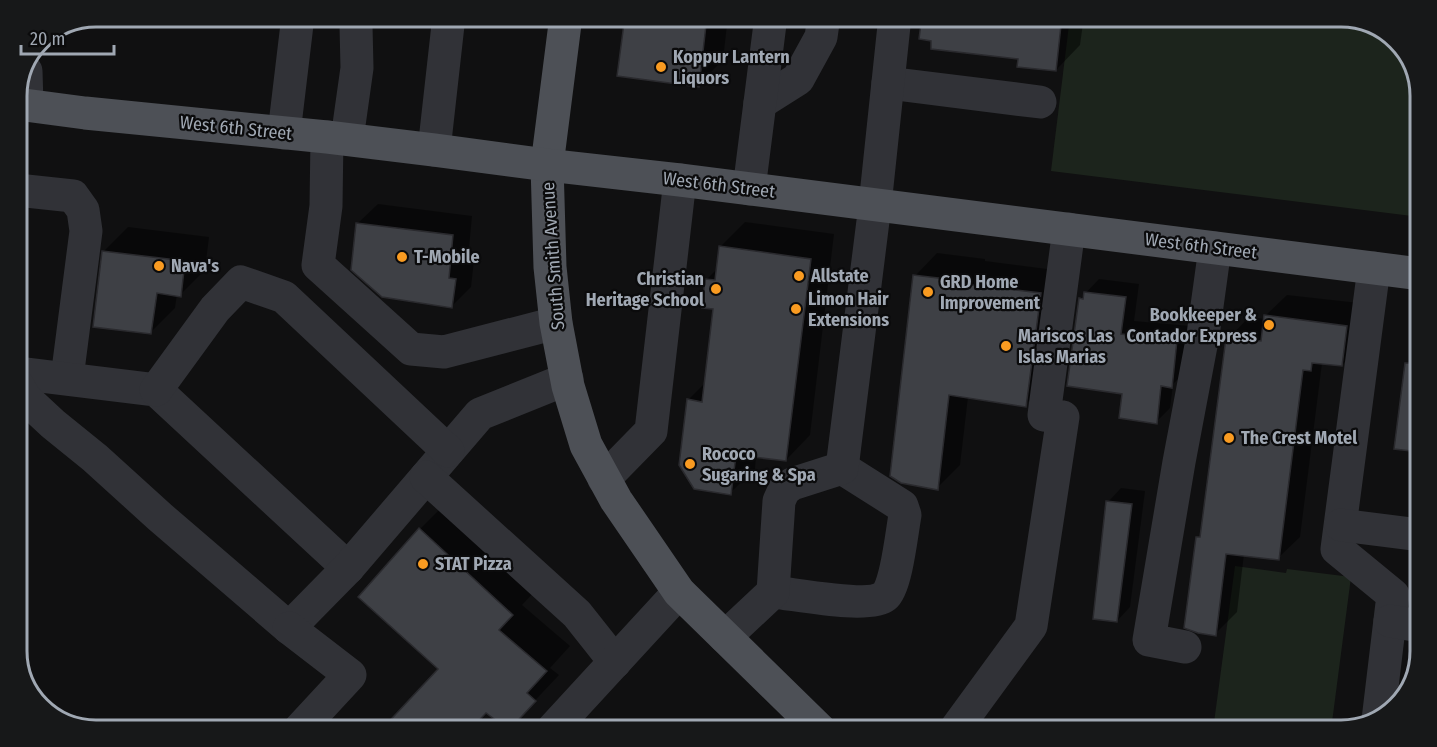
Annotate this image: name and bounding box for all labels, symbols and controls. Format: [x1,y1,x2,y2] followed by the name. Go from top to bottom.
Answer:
[21,18,114,56] scale bar
[30,28,65,50] text: 20 m
[673,46,790,89] place label: Koppur Lantern Liquors
[654,60,668,74] marker: Koppur Lantern Liquors
[179,111,293,145] street label: West 6th Street
[662,167,776,203] street label: West 6th Street
[537,181,569,331] street label: South Smith Avenue
[1144,228,1258,264] street label: West 6th Street
[414,246,480,268] place label: T-Mobile
[395,250,409,264] marker: T-Mobile
[171,255,219,277] place label: Nava's
[152,259,166,273] marker: Nava's
[810,265,869,287] place label: Allstate
[586,268,704,311] place label: Christian Heritage School
[792,269,806,283] marker: Allstate
[940,271,1041,314] place label: GRD Home Improvement
[709,282,723,296] marker: Christian Heritage School
[921,285,935,299] marker: GRD Home Improvement
[808,288,889,331] place label: Limon Hair Extensions
[789,302,803,316] marker: Limon Hair Extensions
[1126,304,1258,347] place label: Bookkeeper & Contador Express
[1262,318,1276,332] marker: Bookkeeper & Contador Express
[1018,325,1113,368] place label: Mariscos Las Islas Marias
[999,339,1013,353] marker: Mariscos Las Islas Marias
[1241,427,1357,449] place label: The Crest Motel
[1222,431,1236,445] marker: The Crest Motel
[702,443,816,486] place label: Rococo Sugaring & Spa
[683,457,697,471] marker: Rococo Sugaring & Spa
[435,553,512,575] place label: STAT Pizza
[416,557,430,571] marker: STAT Pizza

